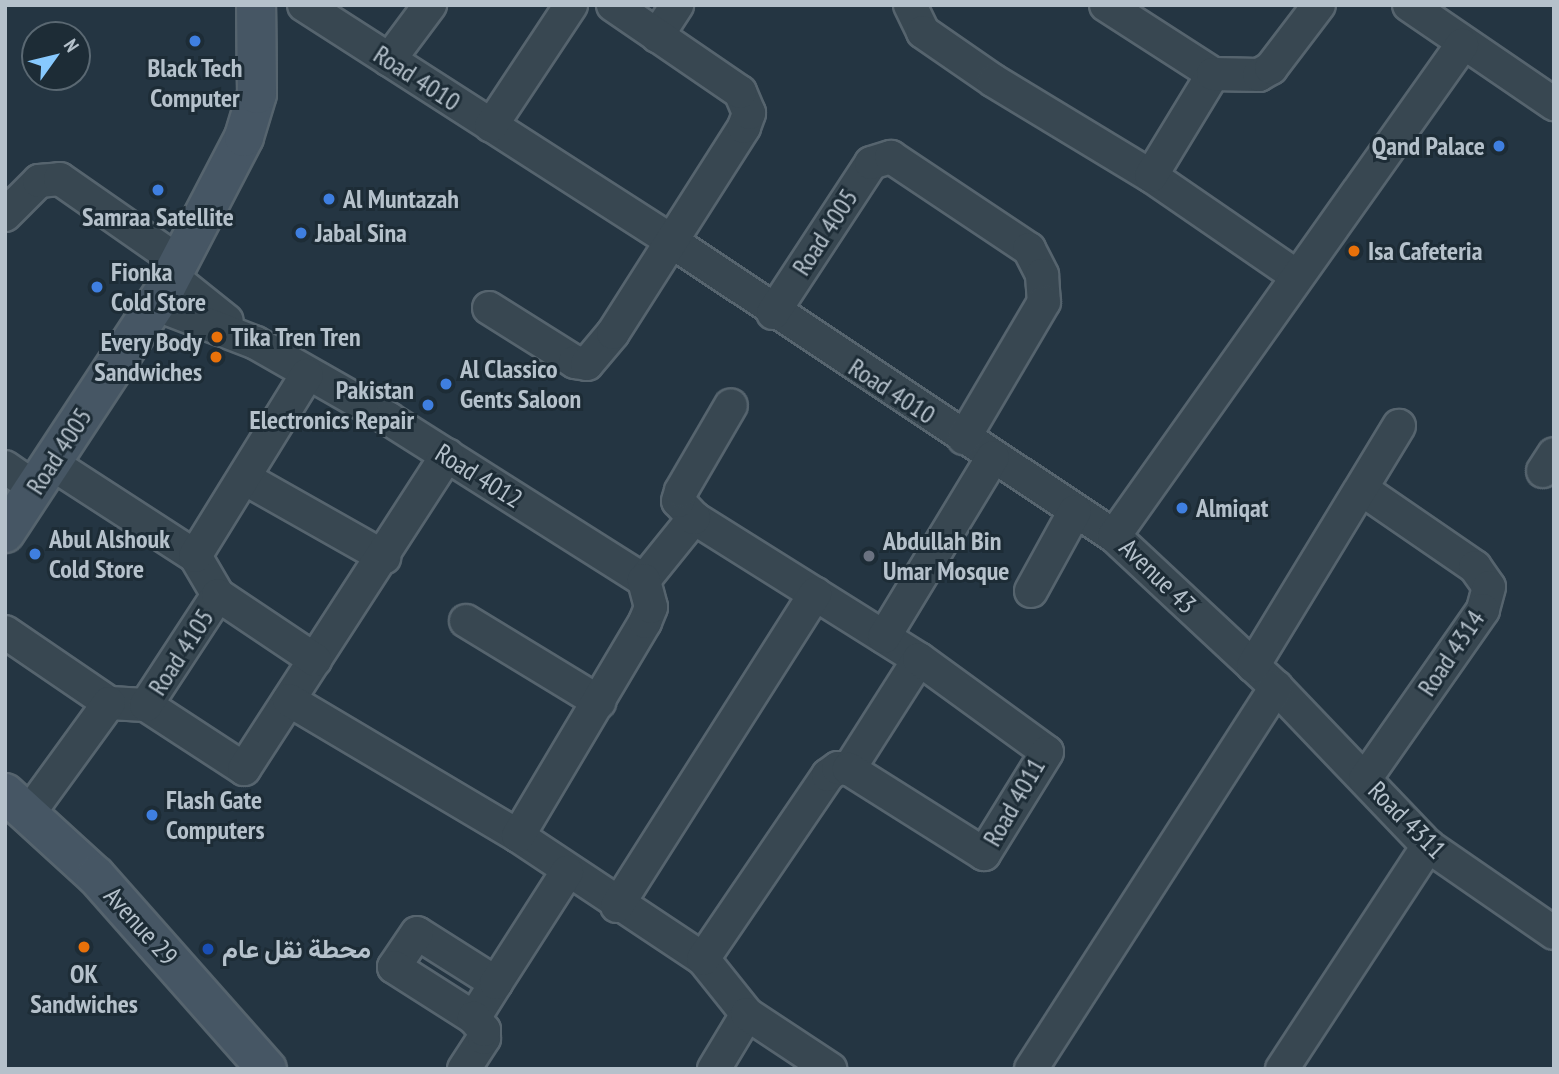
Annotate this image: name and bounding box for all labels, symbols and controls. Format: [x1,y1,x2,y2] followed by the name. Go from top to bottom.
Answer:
[21,21,91,91] north arrow
[187,33,203,49] marker: Black Tech Computer
[59,34,85,56] text: N
[368,39,466,117] street label: Road 4010
[147,52,243,114] place label: Black Tech Computer
[1372,130,1485,162] place label: Qand Palace
[1491,138,1507,154] marker: Qand Palace
[150,182,166,198] marker: Samraa Satellite
[343,183,459,215] place label: Al Muntazah
[786,183,864,281] street label: Road 4005
[321,191,337,207] marker: Al Muntazah
[82,201,234,233] place label: Samraa Satellite
[315,217,407,249] place label: Jabal Sina
[293,225,309,241] marker: Jabal Sina
[1368,235,1483,267] place label: Isa Cafeteria
[1346,243,1362,259] marker: Isa Cafeteria
[111,256,206,318] place label: Fionka Cold Store
[89,279,105,295] marker: Fionka Cold Store
[231,321,362,353] place label: Tika Tren Tren
[94,326,202,388] place label: Every Body Sandwiches
[209,329,225,345] marker: Tika Tren Tren
[208,349,224,365] marker: Every Body Sandwiches
[843,352,941,430] street label: Road 4010
[460,353,581,414] place label: Al Classico Gents Saloon
[249,374,414,436] place label: Pakistan Electronics Repair
[438,376,454,392] marker: Al Classico Gents Saloon
[420,397,436,413] marker: Pakistan Electronics Repair
[20,402,98,500] street label: Road 4005
[430,437,528,515] street label: Road 4012
[1196,492,1268,524] place label: Almiqat
[1174,500,1190,516] marker: Almiqat
[49,523,171,584] place label: Abul Alshouk Cold Store
[883,525,1009,586] place label: Abdullah Bin Umar Mosque
[1113,532,1203,620] street label: Avenue 43
[27,546,43,562] marker: Abul Alshouk Cold Store
[861,548,877,564] marker: Abdullah Bin Umar Mosque
[142,603,220,701] street label: Road 4105
[1411,604,1491,702] street label: Road 4314
[976,752,1052,852] street label: Road 4011
[1362,775,1452,865] street label: Road 4311
[166,784,265,846] place label: Flash Gate Computers
[144,807,160,823] marker: Flash Gate Computers
[98,880,184,972] street label: Avenue 29
[222,933,371,965] place label: محطة نقل عام
[76,939,92,955] marker: OK Sandwiches
[200,941,216,957] marker: محطة نقل عام
[30,958,138,1020] place label: OK Sandwiches

